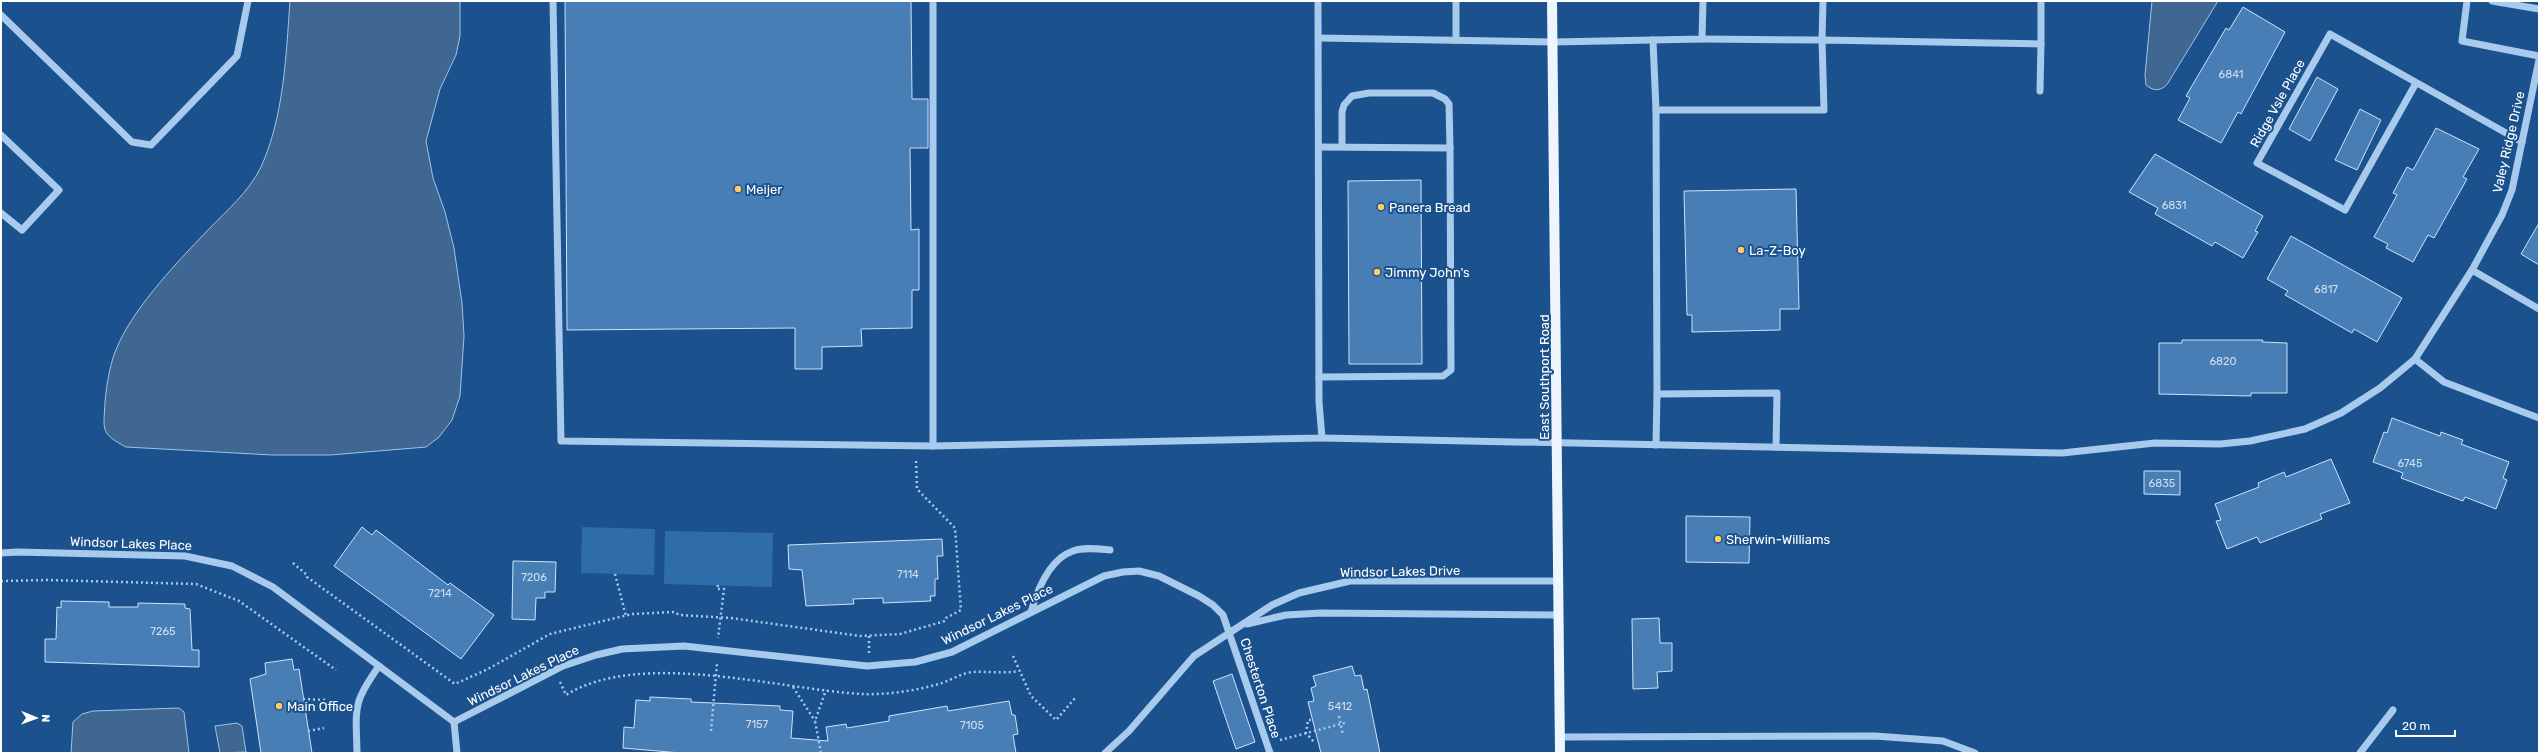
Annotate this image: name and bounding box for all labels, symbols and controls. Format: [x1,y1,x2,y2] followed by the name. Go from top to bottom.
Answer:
[2247,57,2309,150] street label: Ridge Vsle Place
[2219,68,2243,81] house number: 6841
[2489,90,2528,195] street label: Valey Ridge Drive
[746,182,782,197] place label: Meijer
[733,184,743,194] marker: Meijer
[2162,199,2186,212] house number: 6831
[1389,200,1470,215] place label: Panera Bread
[1376,202,1386,212] marker: Panera Bread
[1749,243,1806,258] place label: La-Z-Boy
[1736,245,1746,255] marker: La-Z-Boy
[1385,265,1470,280] place label: Jimmy John's
[1372,267,1382,277] marker: Jimmy John's
[2314,283,2338,296] house number: 6817
[1537,314,1552,440] street label: East Southport Road
[2209,355,2237,368] house number: 6820
[2398,457,2423,470] house number: 6745
[2149,477,2176,490] house number: 6835
[1726,532,1830,547] place label: Sherwin-Williams
[70,534,192,553] street label: Windsor Lakes Place
[1713,534,1723,544] marker: Sherwin-Williams
[1340,563,1460,580] street label: Windsor Lakes Drive
[897,568,919,581] house number: 7114
[521,571,547,584] house number: 7206
[939,581,1055,648] street label: Windsor Lakes Place
[428,587,452,600] house number: 7214
[150,625,176,638] house number: 7265
[1237,636,1284,740] street label: Chesterton Place
[465,642,581,709] street label: Windsor Lakes Place
[16,698,56,738] north arrow
[287,699,353,714] place label: Main Office
[1328,700,1352,713] house number: 5412
[274,701,284,711] marker: Main Office
[2396,712,2455,738] scale bar
[39,714,52,722] text: N
[746,718,769,731] house number: 7157
[960,719,984,732] house number: 7105
[2402,719,2430,733] text: 20 m

